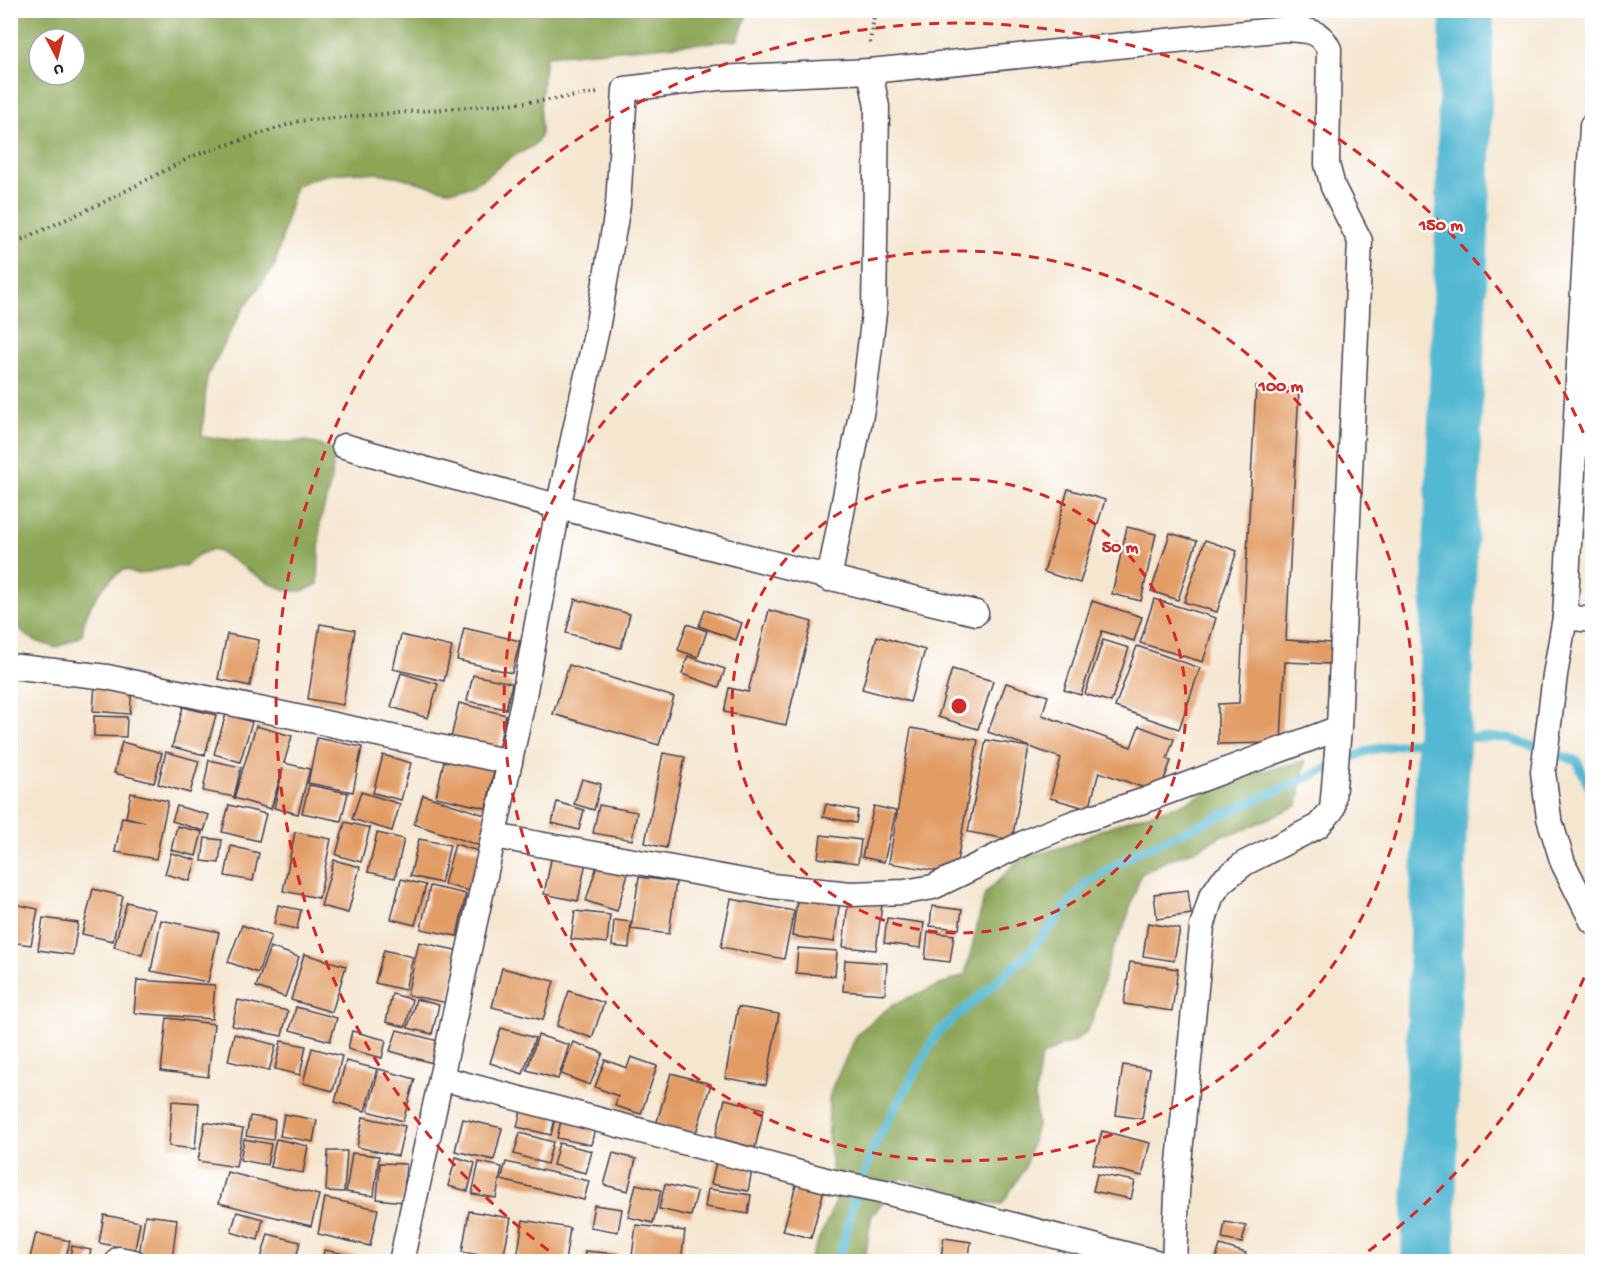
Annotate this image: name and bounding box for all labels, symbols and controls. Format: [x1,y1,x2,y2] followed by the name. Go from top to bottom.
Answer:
[27,27,87,87] north arrow
[52,58,64,78] text: U
[1418,216,1463,237] text: 150 m
[1258,377,1304,398] text: 100 m
[1102,538,1139,559] text: 50 m
[949,696,969,716] centre of rings

